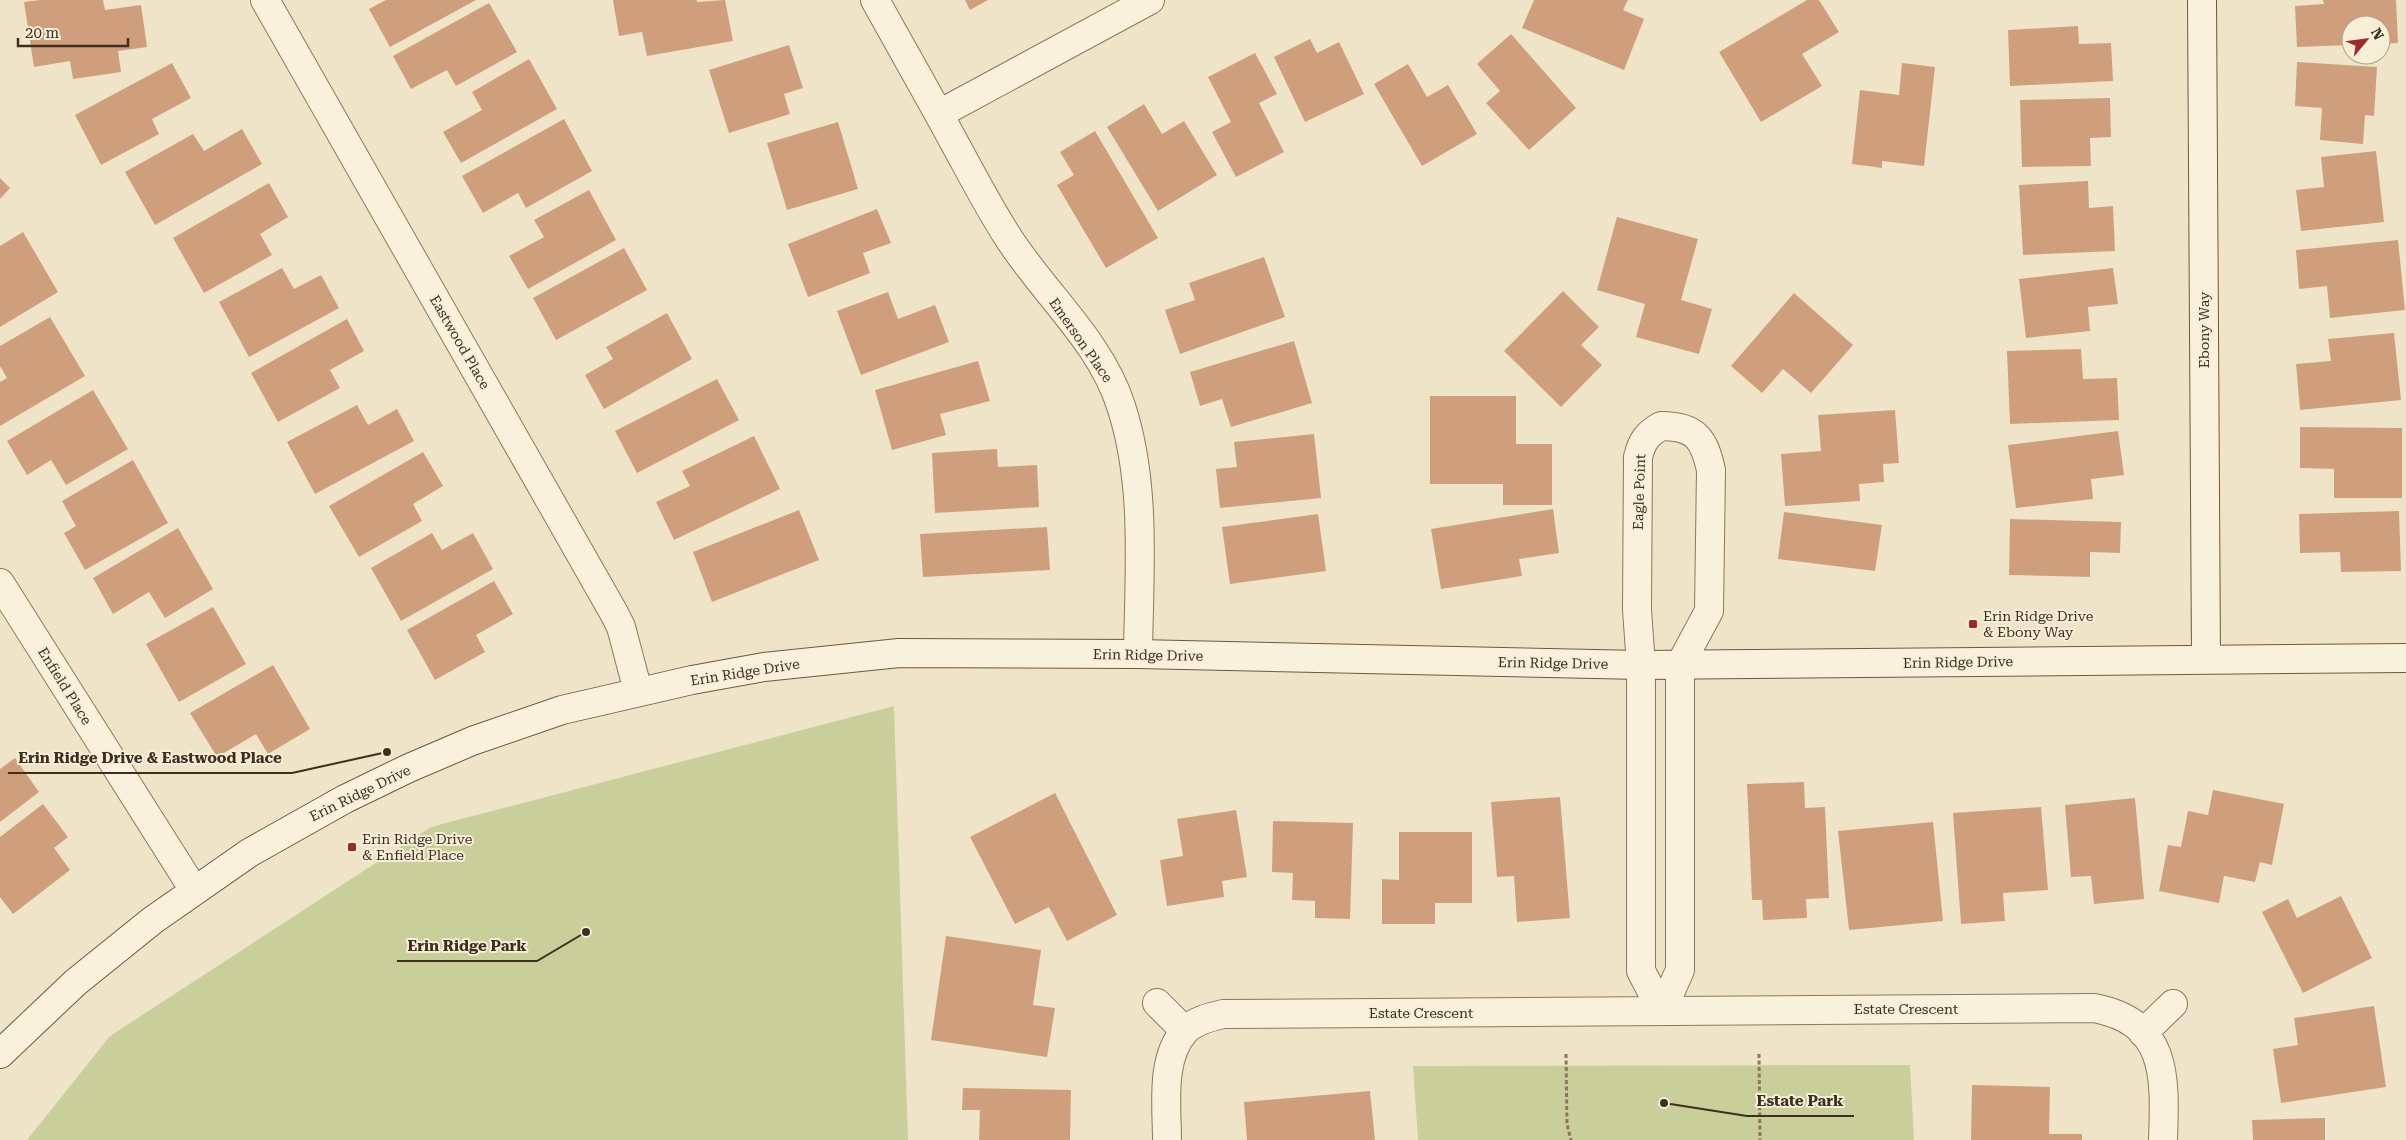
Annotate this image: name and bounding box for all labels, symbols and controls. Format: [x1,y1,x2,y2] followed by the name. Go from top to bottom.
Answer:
[18,15,128,47] scale bar
[2341,15,2391,65] north arrow
[25,24,60,42] text: 20 m
[2368,25,2387,42] text: N
[2196,291,2212,368] street label: Ebony Way
[427,292,494,392] street label: Eastwood Place
[1046,295,1116,385] street label: Emerson Place
[1630,454,1648,530] street label: Eagle Point
[1983,608,2094,640] place label: Erin Ridge Drive & Ebony Way
[1967,618,1979,630] marker: Erin Ridge Drive & Ebony Way
[35,644,95,728] street label: Enfield Place
[1093,646,1204,664] street label: Erin Ridge Drive
[1903,653,2014,671] street label: Erin Ridge Drive
[1498,654,1609,672] street label: Erin Ridge Drive
[689,655,801,689] street label: Erin Ridge Drive
[8,743,292,773] callout: Erin Ridge Drive & Eastwood Place
[18,749,282,767] text: Erin Ridge Drive & Eastwood Place
[307,761,413,824] street label: Erin Ridge Drive
[362,831,473,863] place label: Erin Ridge Drive & Enfield Place
[346,841,358,853] marker: Erin Ridge Drive & Enfield Place
[397,931,537,961] callout: Erin Ridge Park
[407,937,527,955] text: Erin Ridge Park
[1854,1001,1958,1017] street label: Estate Crescent
[1369,1005,1473,1021] street label: Estate Crescent
[1747,1086,1854,1116] callout: Estate Park
[1757,1092,1844,1110] text: Estate Park

